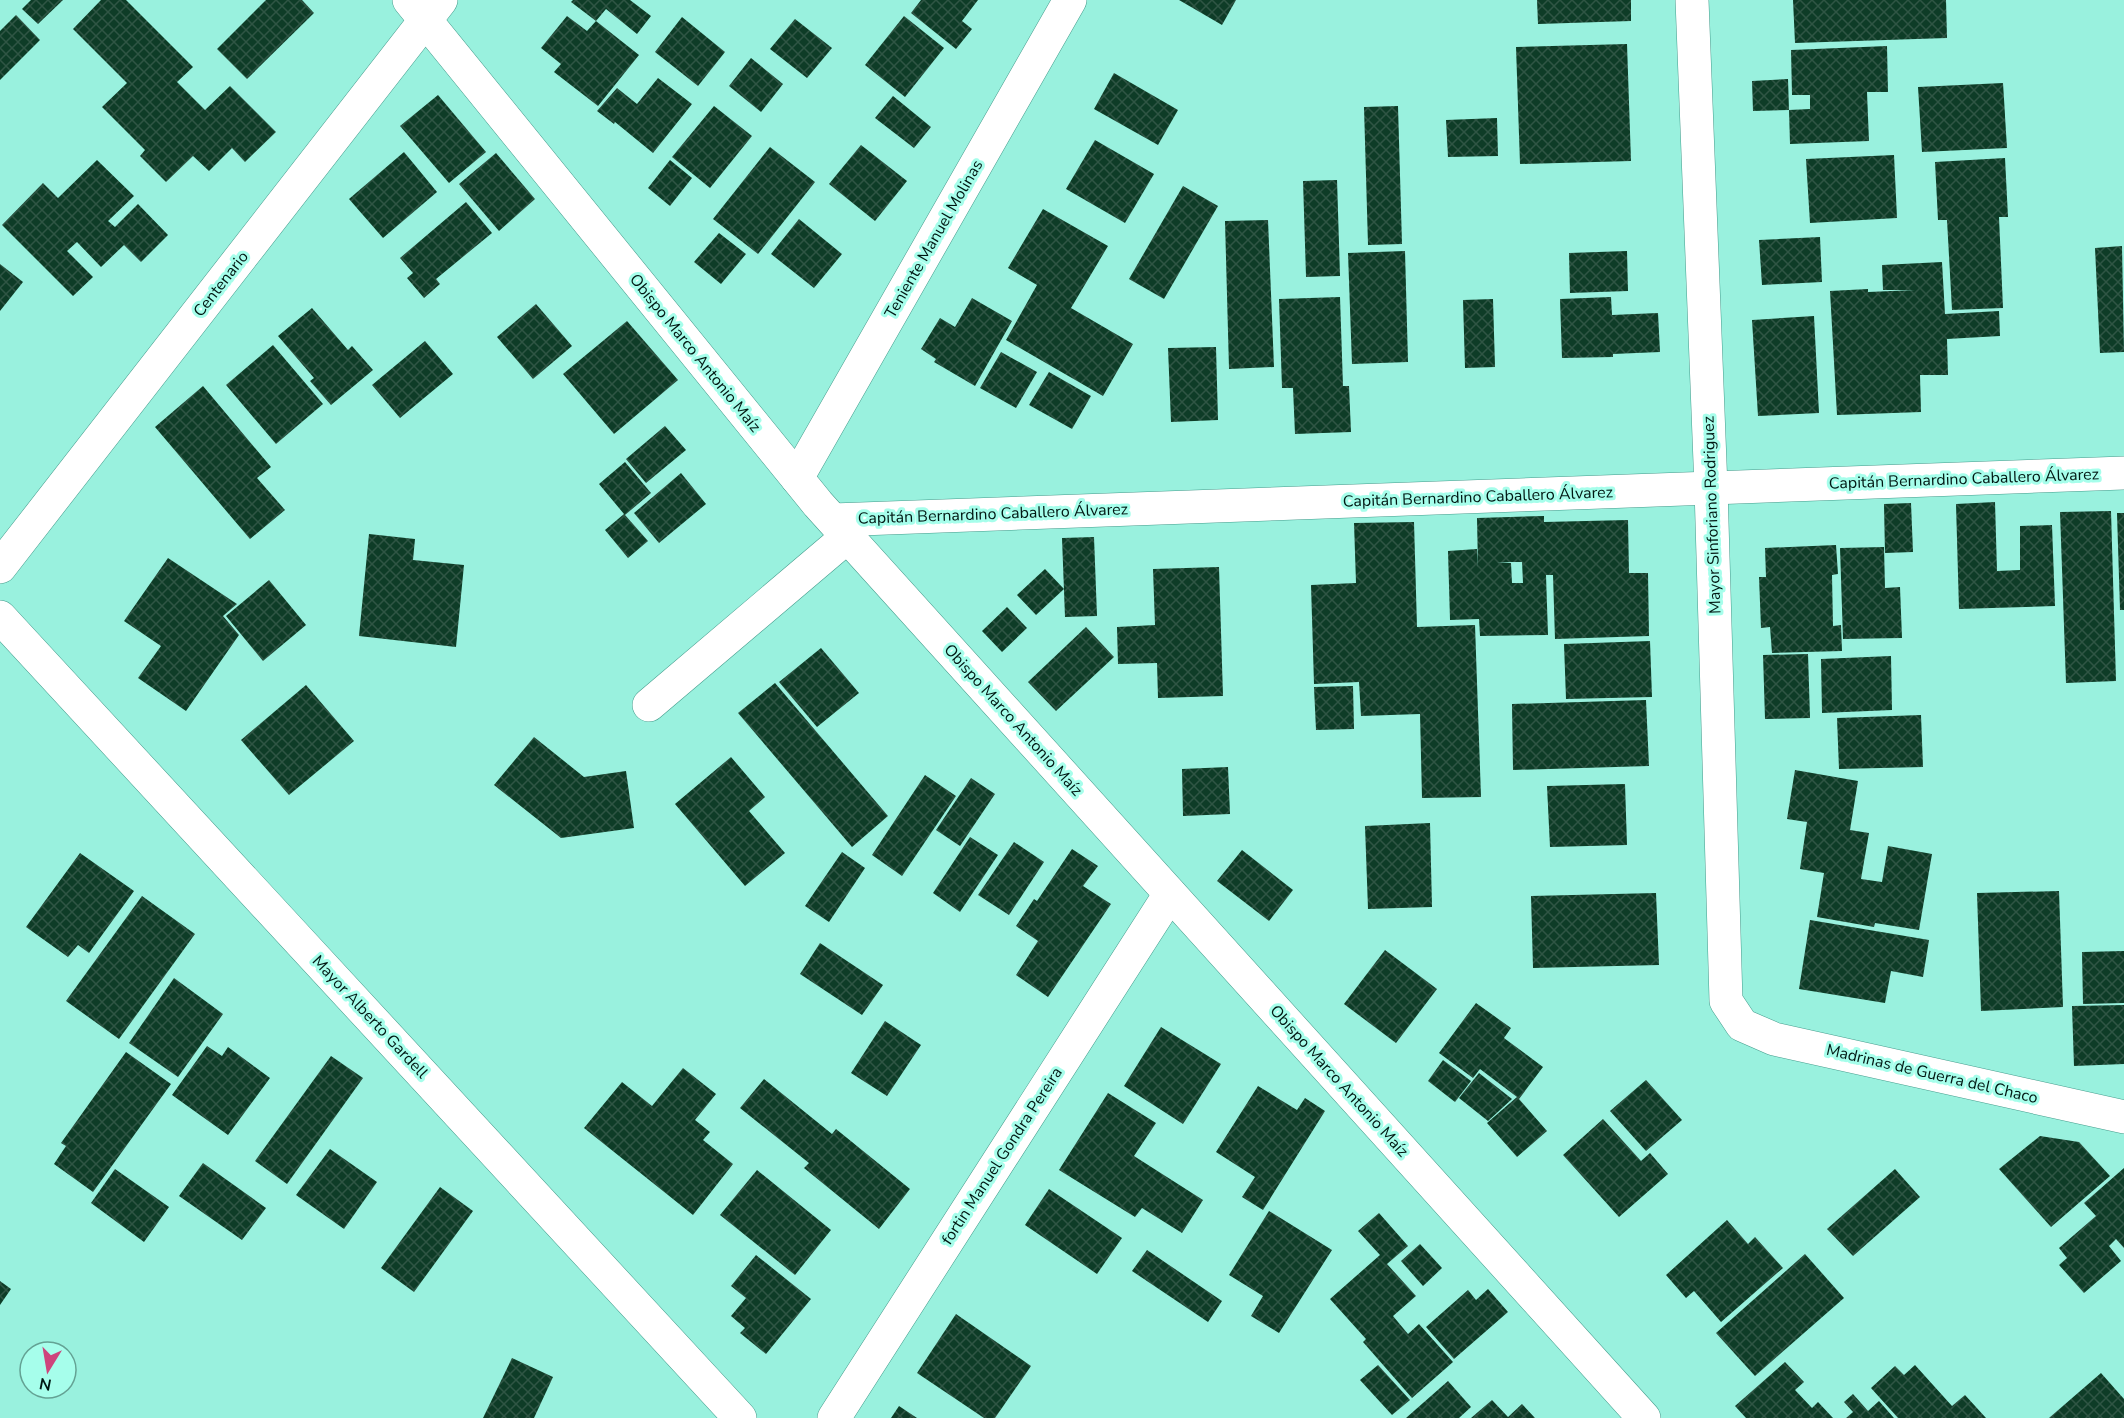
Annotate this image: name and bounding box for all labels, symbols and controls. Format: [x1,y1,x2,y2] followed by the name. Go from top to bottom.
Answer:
[880,156,988,322] street label: Teniente Manuel Molinas
[188,247,254,321] street label: Centenario
[624,269,766,437] street label: Obispo Marco Antonio Maíz
[1698,416,1726,614] street label: Mayor Sinforiano Rodriguez
[1829,463,2099,495] street label: Capitán Bernardino Caballero Álvarez
[1343,481,1613,513] street label: Capitán Bernardino Caballero Álvarez
[858,498,1128,530] street label: Capitán Bernardino Caballero Álvarez
[939,639,1087,801] street label: Obispo Marco Antonio Maíz
[307,951,433,1084] street label: Mayor Alberto Gardell
[1265,1000,1413,1162] street label: Obispo Marco Antonio Maíz
[1824,1039,2040,1109] street label: Madrinas de Guerra del Chaco
[936,1063,1068,1249] street label: fortin Manuel Gondra Pereira
[18,1340,78,1400] north arrow
[37,1372,53,1396] text: N

